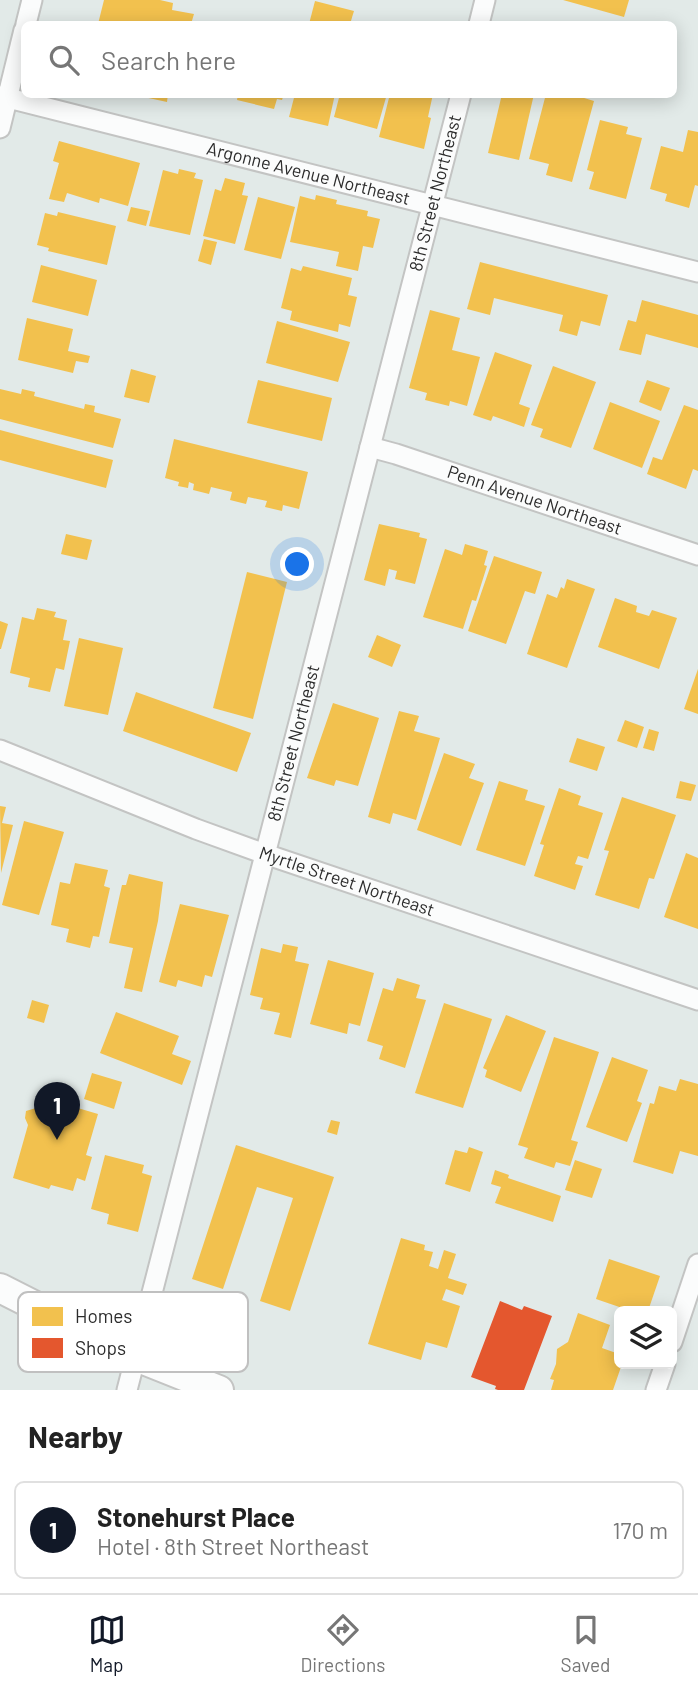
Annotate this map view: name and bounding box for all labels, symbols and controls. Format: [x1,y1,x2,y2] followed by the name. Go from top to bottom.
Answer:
[21,21,677,98] search box
[45,41,83,79] icon: search
[101,44,236,75] text: Search here
[404,112,465,274] street label: 8th Street Northeast
[205,137,413,209] street label: Argonne Avenue Northeast
[445,460,625,539] street label: Penn Avenue Northeast
[280,547,314,581] your location
[262,662,323,824] street label: 8th Street Northeast
[257,841,438,920] street label: Myrtle Street Northeast
[34,1082,80,1140] pin: 1
[18,1292,248,1372] legend
[75,1304,132,1327] text: Homes
[614,1306,677,1369] map controls
[614,1306,677,1369] button: layers
[75,1336,126,1359] text: Shops
[28,1418,123,1454] text: Nearby
[97,1501,295,1532] text: Stonehurst Place
[49,1516,57,1544] text: 1
[612,1516,668,1544] text: 170 m
[97,1532,369,1560] text: Hotel · 8th Street Northeast
[88,1611,126,1676] tab: Map
[301,1611,386,1676] tab: Directions
[561,1611,610,1676] tab: Saved

